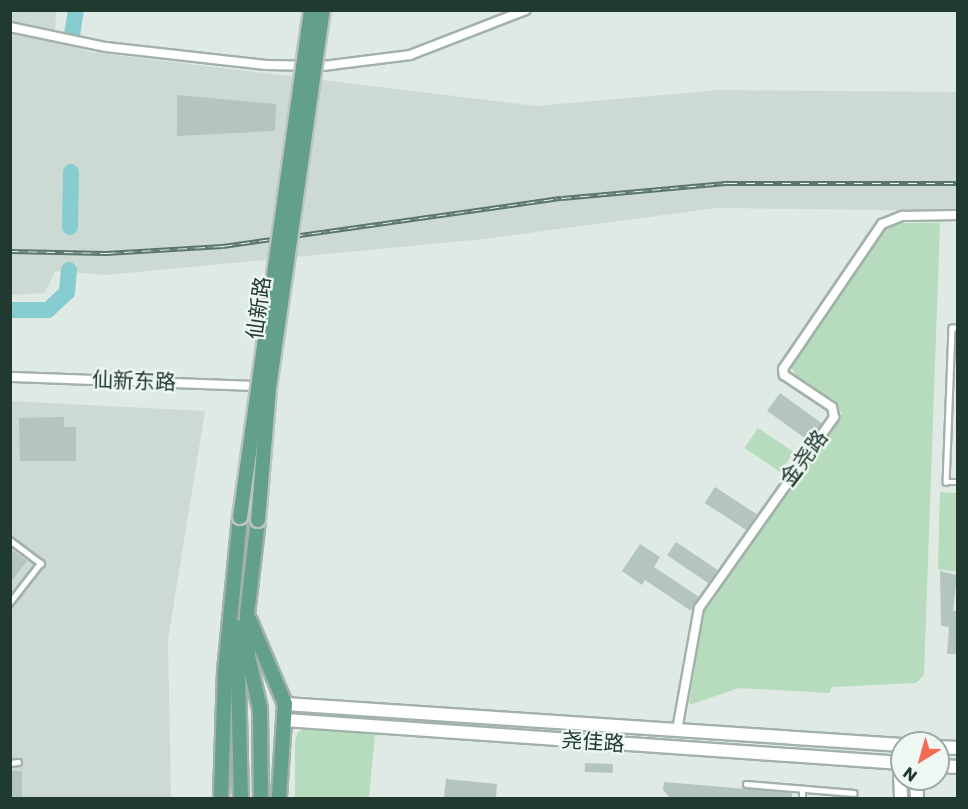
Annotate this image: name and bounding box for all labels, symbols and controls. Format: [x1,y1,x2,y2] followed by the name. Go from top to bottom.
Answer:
[242,275,276,341] street label: 仙新路
[92,367,176,395] street label: 仙新东路
[775,425,833,491] street label: 金尧路
[561,727,625,757] street label: 尧佳路
[890,731,950,791] north arrow
[898,761,922,787] text: N

